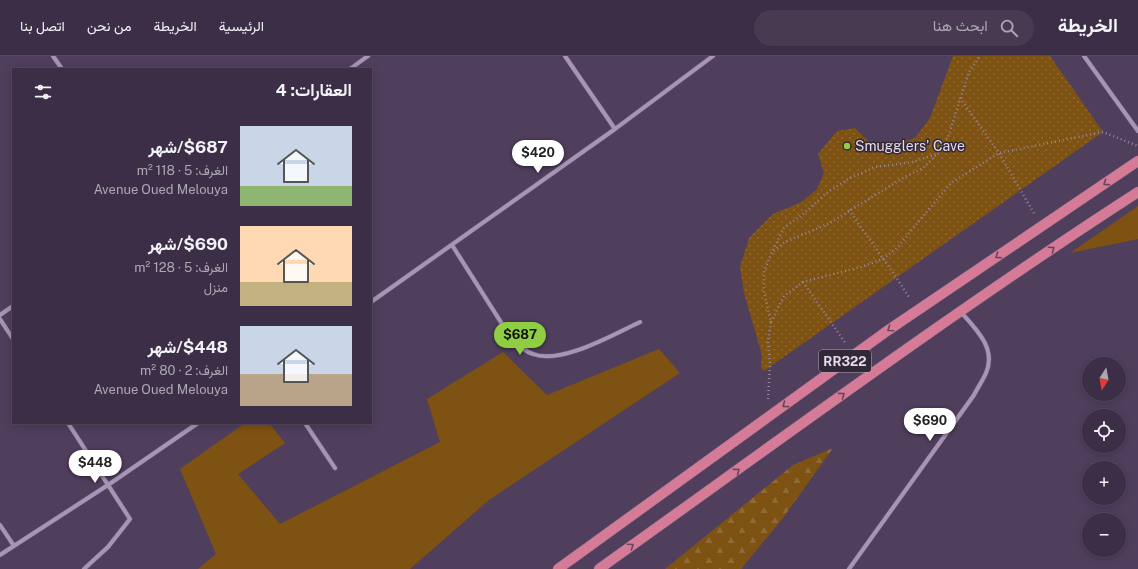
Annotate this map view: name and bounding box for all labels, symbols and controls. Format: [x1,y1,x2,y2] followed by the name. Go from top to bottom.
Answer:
[754,10,1034,46] search box
[1058,14,1118,36] text: الخريطة
[933,17,988,34] text: ابحث هنا
[998,17,1020,39] icon: search
[20,18,65,34] text: اتصل بنا
[87,18,131,34] text: من نحن
[153,18,197,34] text: الخريطة
[219,18,264,34] text: الرئيسية
[275,80,352,100] text: العقارات: 4
[32,81,54,103] icon: filters
[148,137,228,157] text: $687/شهر
[855,138,965,154] place label: Smugglers' Cave
[514,140,562,174] pin: $420
[842,141,852,151] marker: Smugglers' Cave
[272,142,320,190] icon: home
[521,145,555,160] text: $420
[137,163,228,178] text: الغرف: 5 · 118 m²
[1103,178,1110,185] one-way arrow
[94,182,228,197] text: Avenue Oued Melouya
[148,234,228,254] text: $690/شهر
[272,242,320,290] icon: home
[1048,246,1055,253] one-way arrow
[995,251,1002,259] one-way arrow
[134,260,228,275] text: الغرف: 5 · 128 m²
[204,280,228,295] text: منزل
[496,322,544,356] pin: $687
[888,324,895,331] one-way arrow
[503,327,537,342] text: $687
[147,337,228,357] text: $448/شهر
[272,342,320,390] icon: home
[819,350,871,372] road number: RR322
[1082,357,1126,401] north arrow
[1082,357,1126,557] map controls
[140,363,228,378] text: الغرف: 2 · 80 m²
[94,382,228,397] text: Avenue Oued Melouya
[838,393,845,400] one-way arrow
[782,400,789,408] one-way arrow
[906,408,954,442] pin: $690
[1082,409,1126,453] button: locate
[913,413,947,428] text: $690
[71,450,119,484] pin: $448
[78,455,112,470] text: $448
[1082,461,1126,505] button: +
[732,469,739,476] one-way arrow
[1082,513,1126,557] button: −
[626,544,633,551] one-way arrow

